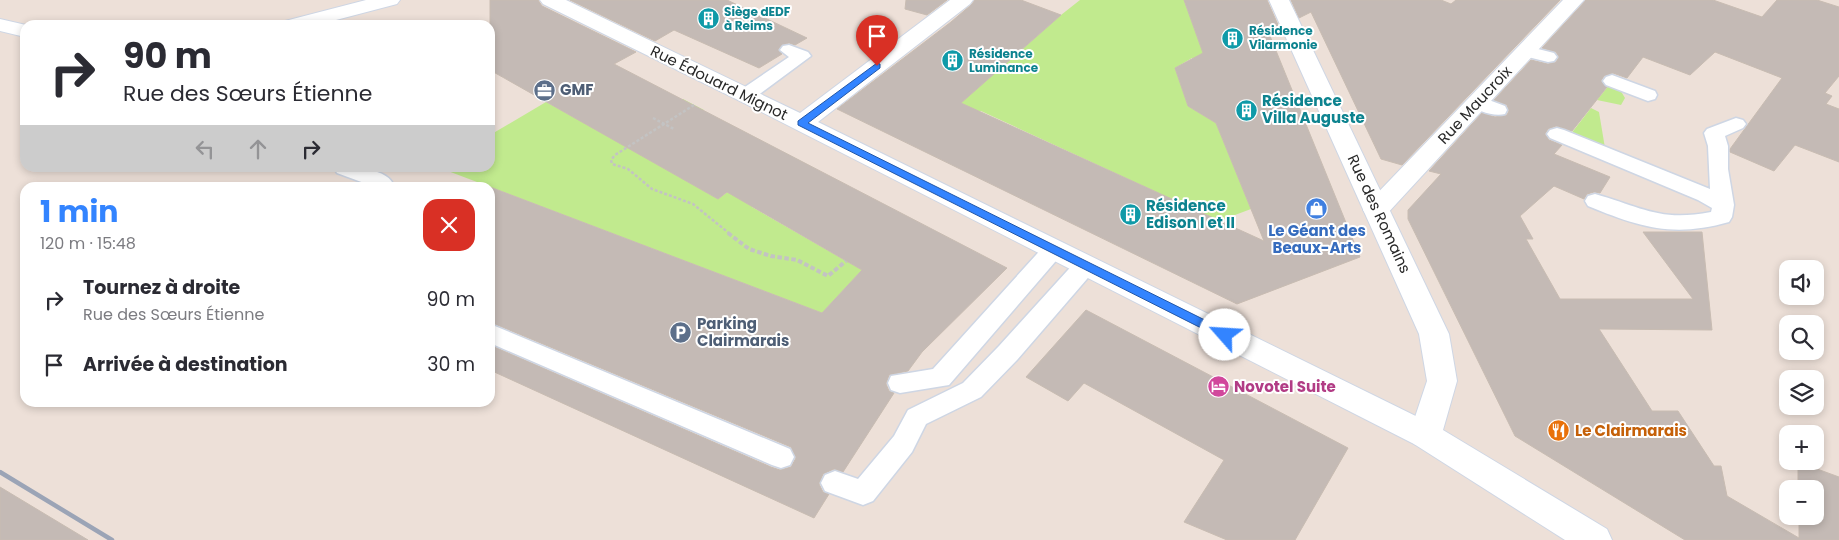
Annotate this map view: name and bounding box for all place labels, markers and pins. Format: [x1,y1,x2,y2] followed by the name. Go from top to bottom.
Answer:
[724,3,791,34] place label: Siège dEDF à Reims
[696,7,720,31] building icon: Siège dEDF à Reims
[856,15,898,66] pin
[1249,22,1318,53] place label: Résidence Vilarmonie
[1221,26,1245,50] building icon: Résidence Vilarmonie
[969,45,1039,76] place label: Résidence Luminance
[941,49,965,73] building icon: Résidence Luminance
[532,78,556,102] office icon: GMF
[560,79,593,100] place label: GMF
[1262,90,1365,128] place label: Résidence Villa Auguste
[1234,98,1258,122] building icon: Résidence Villa Auguste
[1146,195,1235,233] place label: Résidence Edison I et II
[1305,196,1329,220] shop icon: Le Géant des Beaux-Arts
[1118,203,1142,227] building icon: Résidence Edison I et II
[1268,220,1366,258] place label: Le Géant des Beaux-Arts
[697,313,789,351] place label: Parking Clairmarais
[669,321,693,345] parking icon: Parking Clairmarais
[1206,375,1230,399] hotel icon: Novotel Suite
[1234,376,1336,397] place label: Novotel Suite
[1547,419,1571,443] restaurant icon: Le Clairmarais
[1575,420,1687,441] place label: Le Clairmarais

